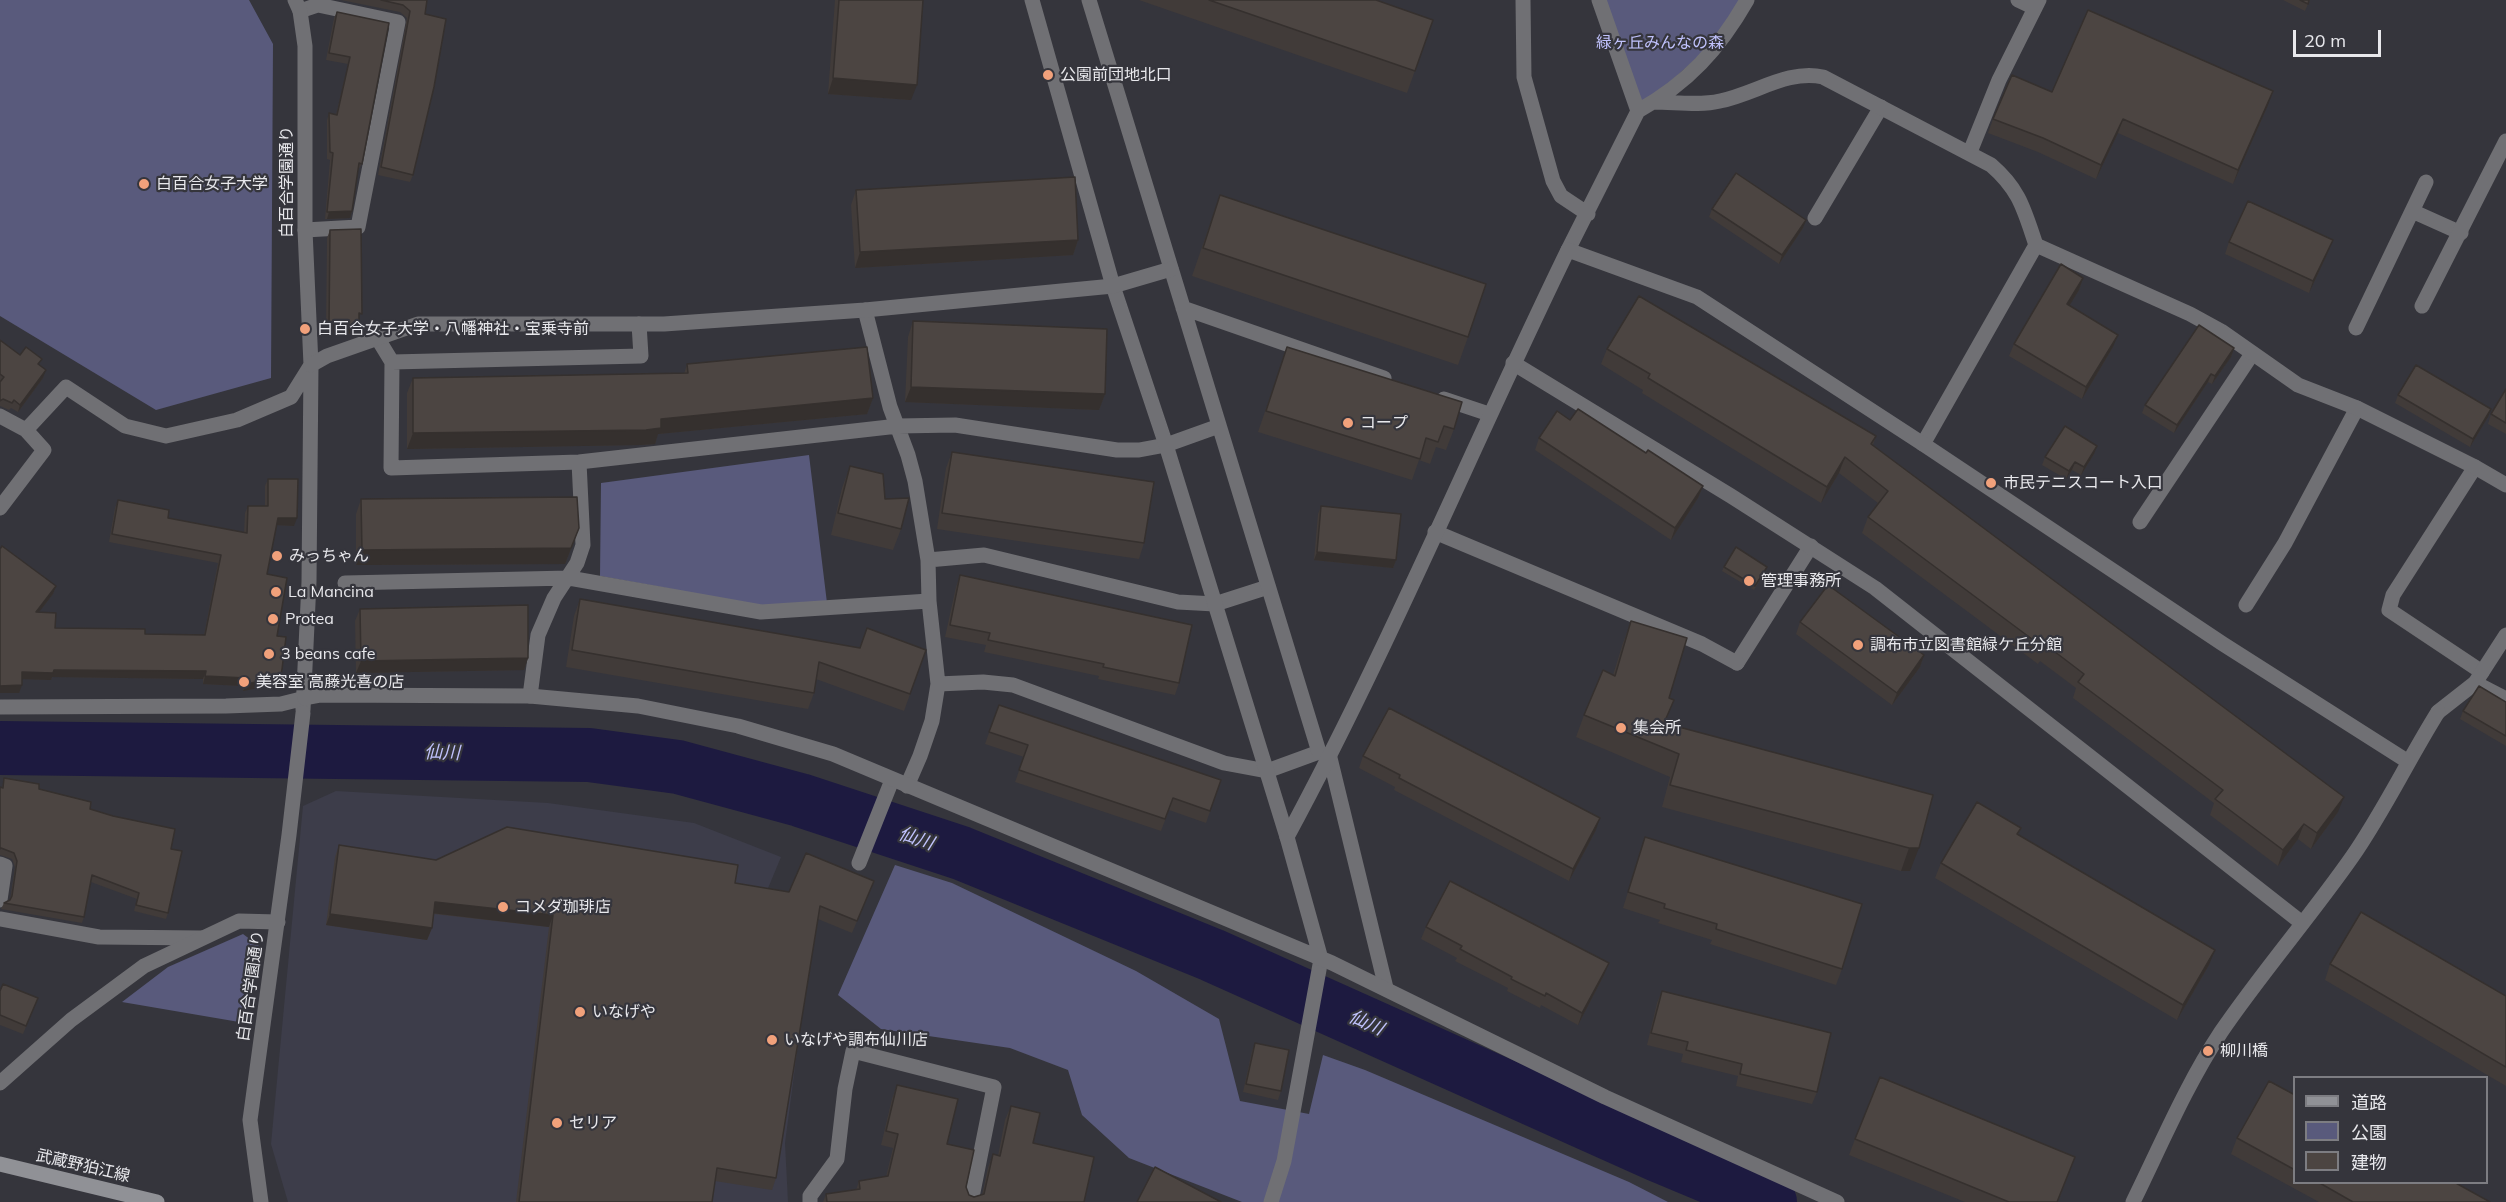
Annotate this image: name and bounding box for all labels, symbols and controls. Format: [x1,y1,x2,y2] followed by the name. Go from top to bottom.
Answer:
[2296,18,2384,56] scale bar
[2304,29,2346,52] text: 20 m
[1596,33,1724,53] park label: 緑ヶ丘みんなの森
[1060,65,1172,85] place label: 公園前団地北口
[1041,68,1055,82] marker: 公園前団地北口
[277,126,297,238] street label: 白百合学園通り
[156,174,268,194] place label: 白百合女子大学
[137,177,151,191] marker: 白百合女子大学
[317,319,589,339] place label: 白百合女子大学・八幡神社・宝乗寺前
[298,322,312,336] marker: 白百合女子大学・八幡神社・宝乗寺前
[1360,413,1408,433] place label: コープ
[1341,416,1355,430] marker: コープ
[2003,473,2163,493] place label: 市民テニスコート入口
[1984,476,1998,490] marker: 市民テニスコート入口
[289,546,369,566] place label: みっちゃん
[270,549,284,563] marker: みっちゃん
[1761,571,1841,591] place label: 管理事務所
[1742,574,1756,588] marker: 管理事務所
[288,582,374,602] place label: La Mancina
[269,585,283,599] marker: La Mancina
[285,609,334,629] place label: Protea
[266,612,280,626] marker: Protea
[1870,635,2062,655] place label: 調布市立図書館緑ケ丘分館
[1851,638,1865,652] marker: 調布市立図書館緑ケ丘分館
[281,644,376,664] place label: 3 beans cafe
[262,647,276,661] marker: 3 beans cafe
[256,672,404,692] place label: 美容室 高藤光喜の店
[237,675,251,689] marker: 美容室 高藤光喜の店
[1633,718,1681,738] place label: 集会所
[1614,721,1628,735] marker: 集会所
[424,742,460,764] water label: 仙川
[896,823,936,855] water label: 仙川
[515,897,611,917] place label: コメダ珈琲店
[496,900,510,914] marker: コメダ珈琲店
[234,929,268,1043] street label: 白百合学園通り
[592,1002,656,1022] place label: いなげや
[573,1005,587,1019] marker: いなげや
[1345,1006,1387,1040] water label: 仙川
[784,1030,928,1050] place label: いなげや調布仙川店
[765,1033,779,1047] marker: いなげや調布仙川店
[2220,1041,2268,1061] place label: 柳川橋
[2201,1044,2215,1058] marker: 柳川橋
[2293,1076,2488,1184] legend
[2351,1091,2387,1114] text: 道路
[569,1113,617,1133] place label: セリア
[550,1116,564,1130] marker: セリア
[2351,1121,2387,1144] text: 公園
[34,1146,132,1186] street label: 武蔵野狛江線
[2351,1151,2387,1174] text: 建物

